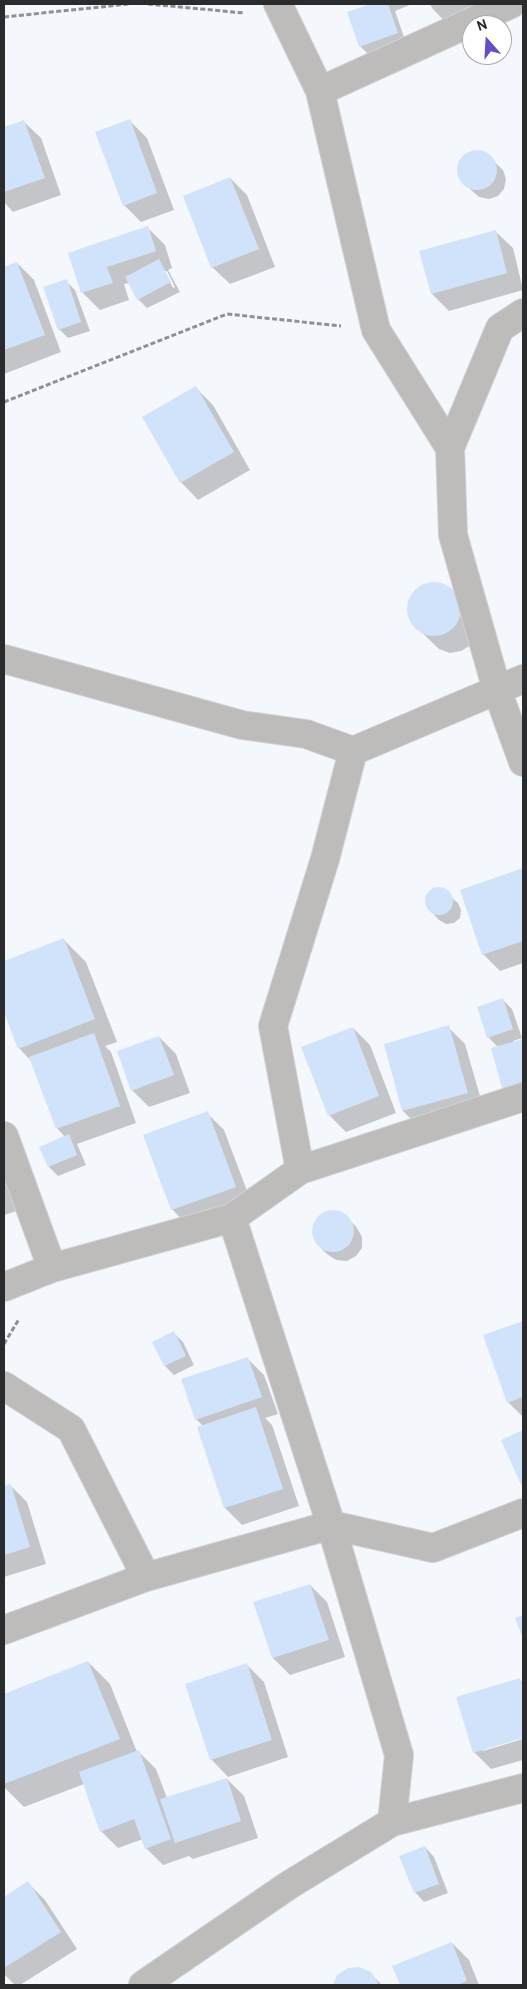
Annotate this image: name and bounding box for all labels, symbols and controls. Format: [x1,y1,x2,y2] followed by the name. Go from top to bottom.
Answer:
[462,15,512,65] north arrow
[475,17,490,36] text: N

